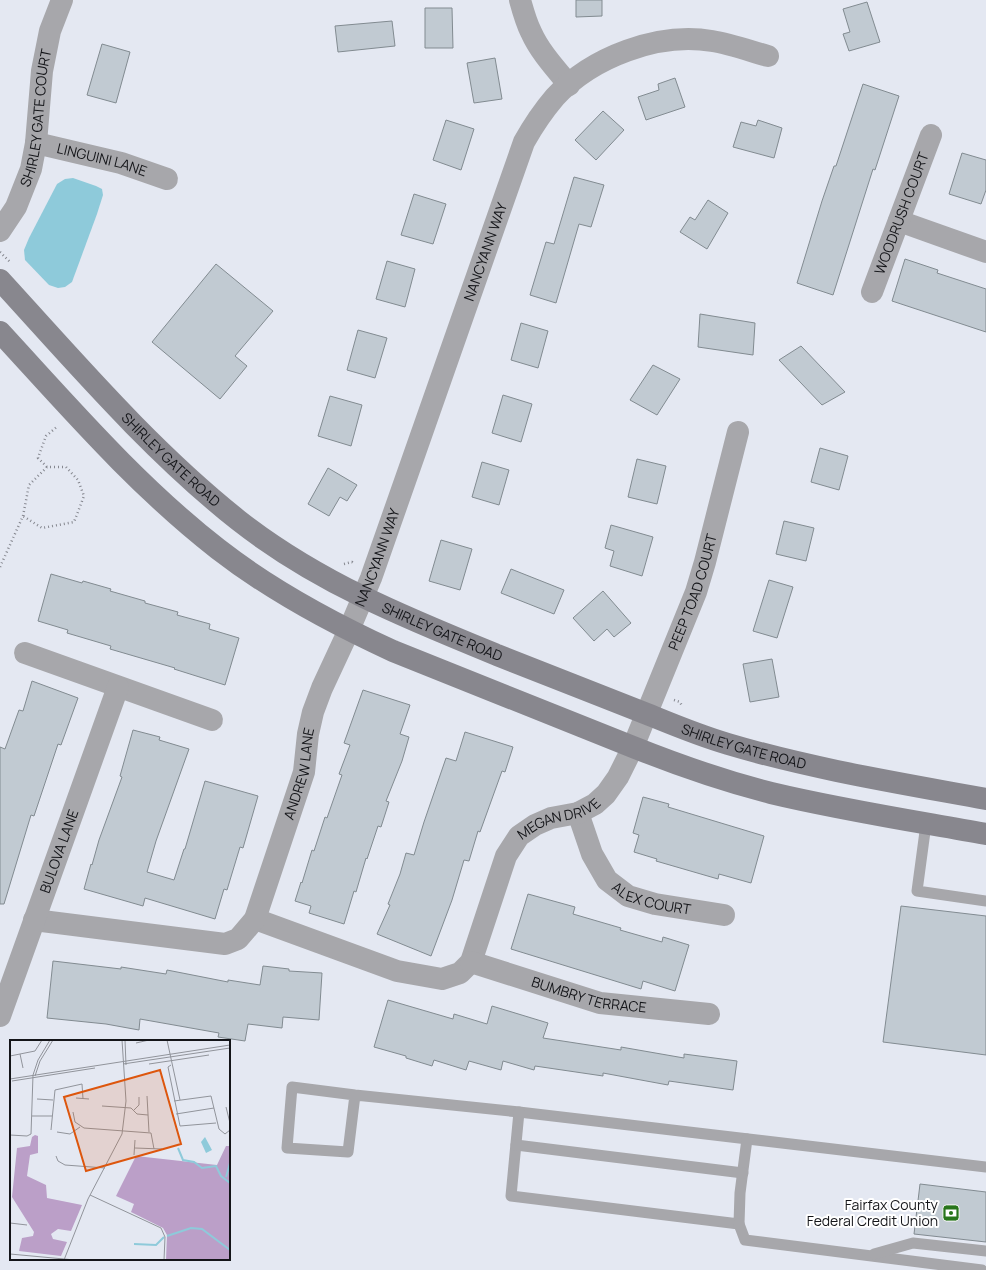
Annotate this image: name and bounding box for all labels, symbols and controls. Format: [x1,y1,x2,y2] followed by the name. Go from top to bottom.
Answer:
[15,47,55,189] street label: SHIRLEY GATE COURT
[55,138,150,180] street label: LINGUINI LANE
[869,149,933,277] street label: WOODRUSH COURT
[459,200,511,304] street label: NANCYANN WAY
[118,408,225,511] street label: SHIRLEY GATE ROAD
[350,505,404,609] street label: NANCYANN WAY
[663,531,721,653] street label: PEEP TOAD COURT
[379,597,506,665] street label: SHIRLEY GATE ROAD
[679,719,808,773] street label: SHIRLEY GATE ROAD
[279,726,318,822] street label: ANDREW LANE
[513,794,604,843] street label: MEGAN DRIVE
[35,807,82,896] street label: BULOVA LANE
[608,877,693,919] street label: ALEX COURT
[529,972,647,1017] street label: BUMBRY TERRACE
[10,1040,230,1260] inset map
[807,1195,939,1230] place label: Fairfax County Federal Credit Union
[941,1203,961,1223] bank icon: Fairfax County Federal Credit Union

